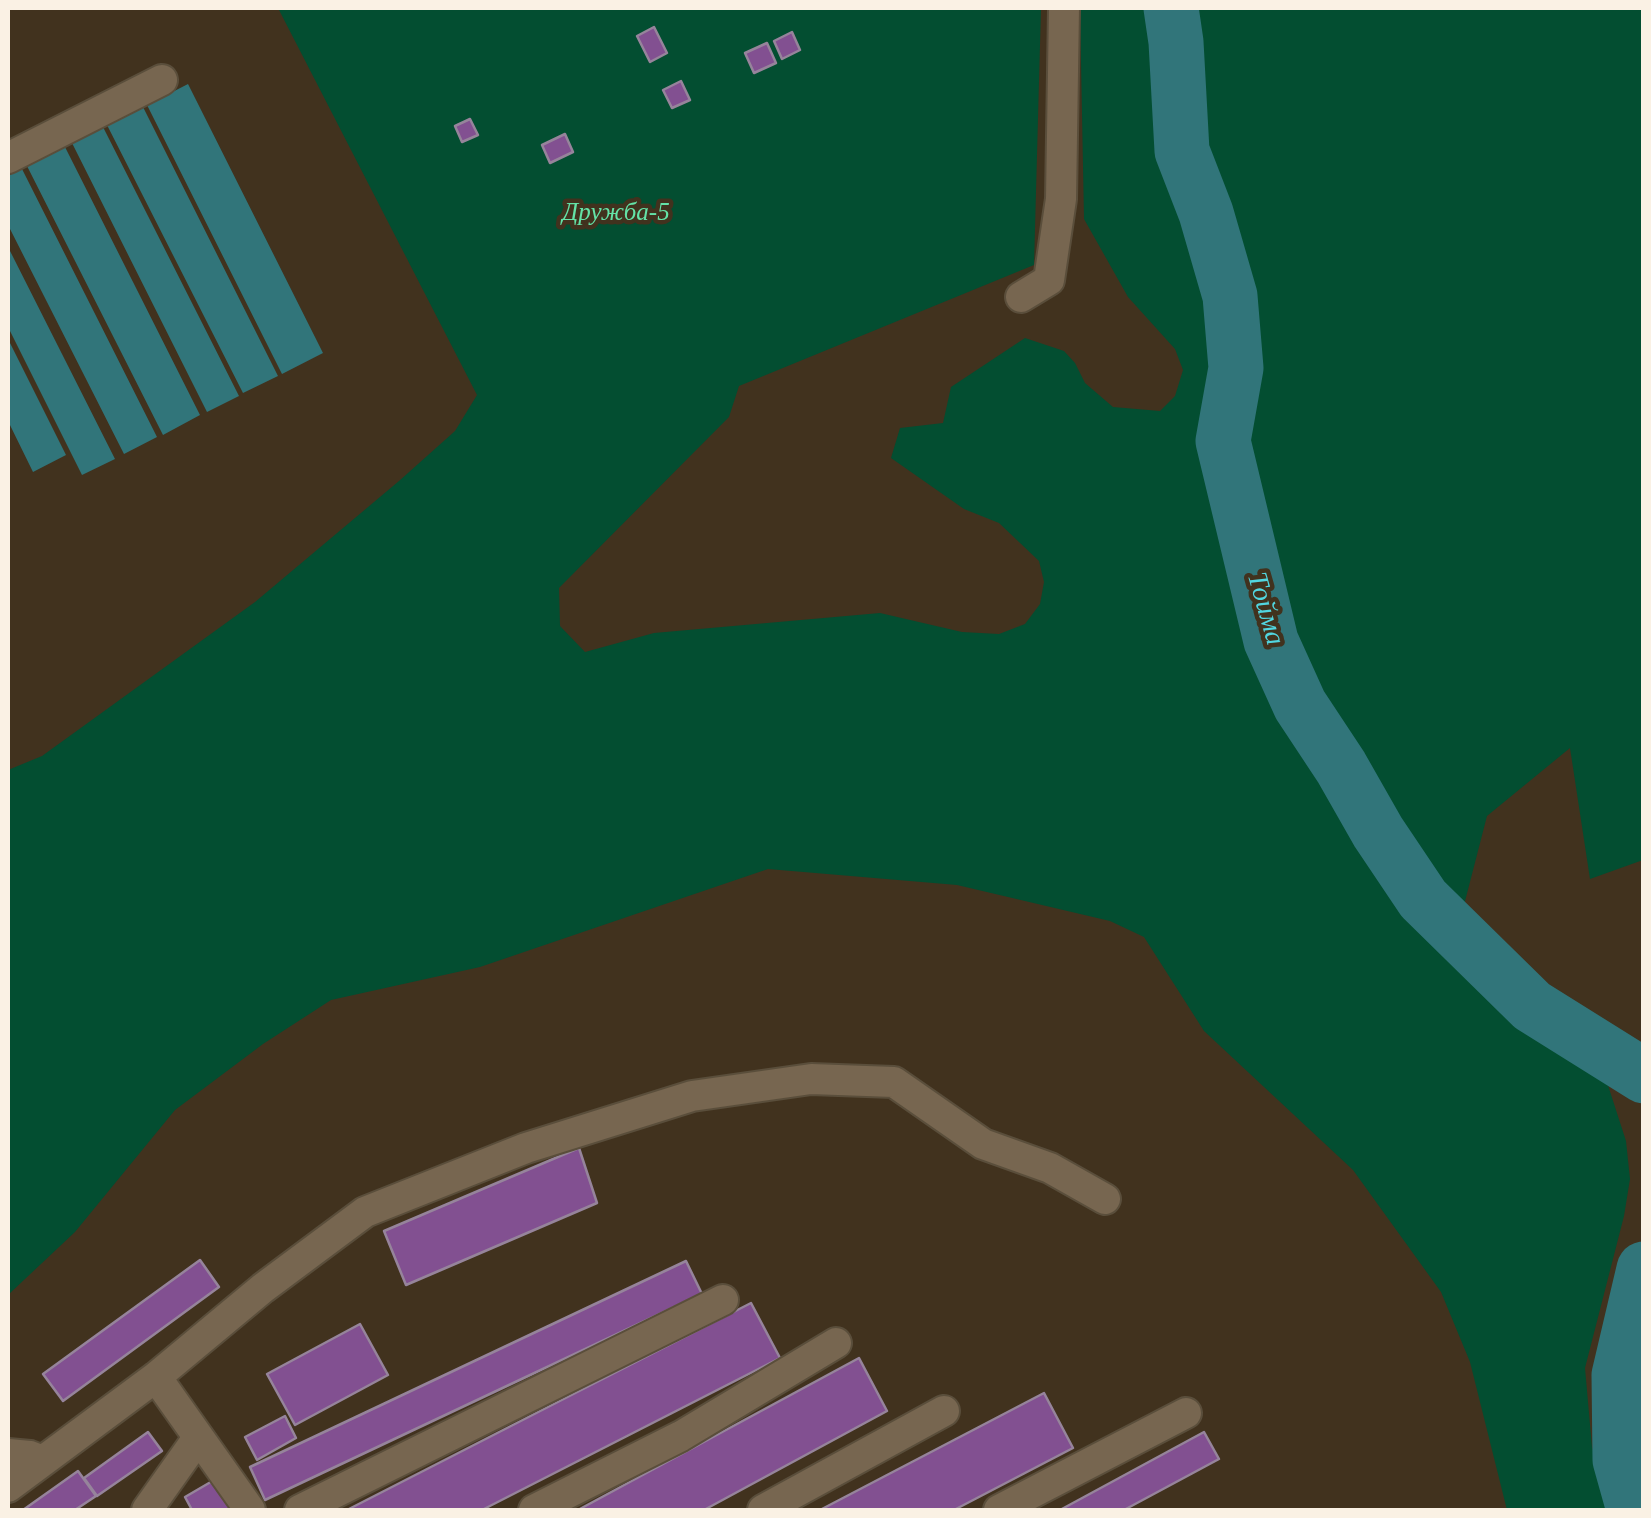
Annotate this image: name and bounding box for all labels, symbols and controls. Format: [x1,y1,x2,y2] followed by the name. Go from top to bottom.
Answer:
[562,198,670,228] park label: Дружба-5
[1239,569,1291,649] water label: Тойма

